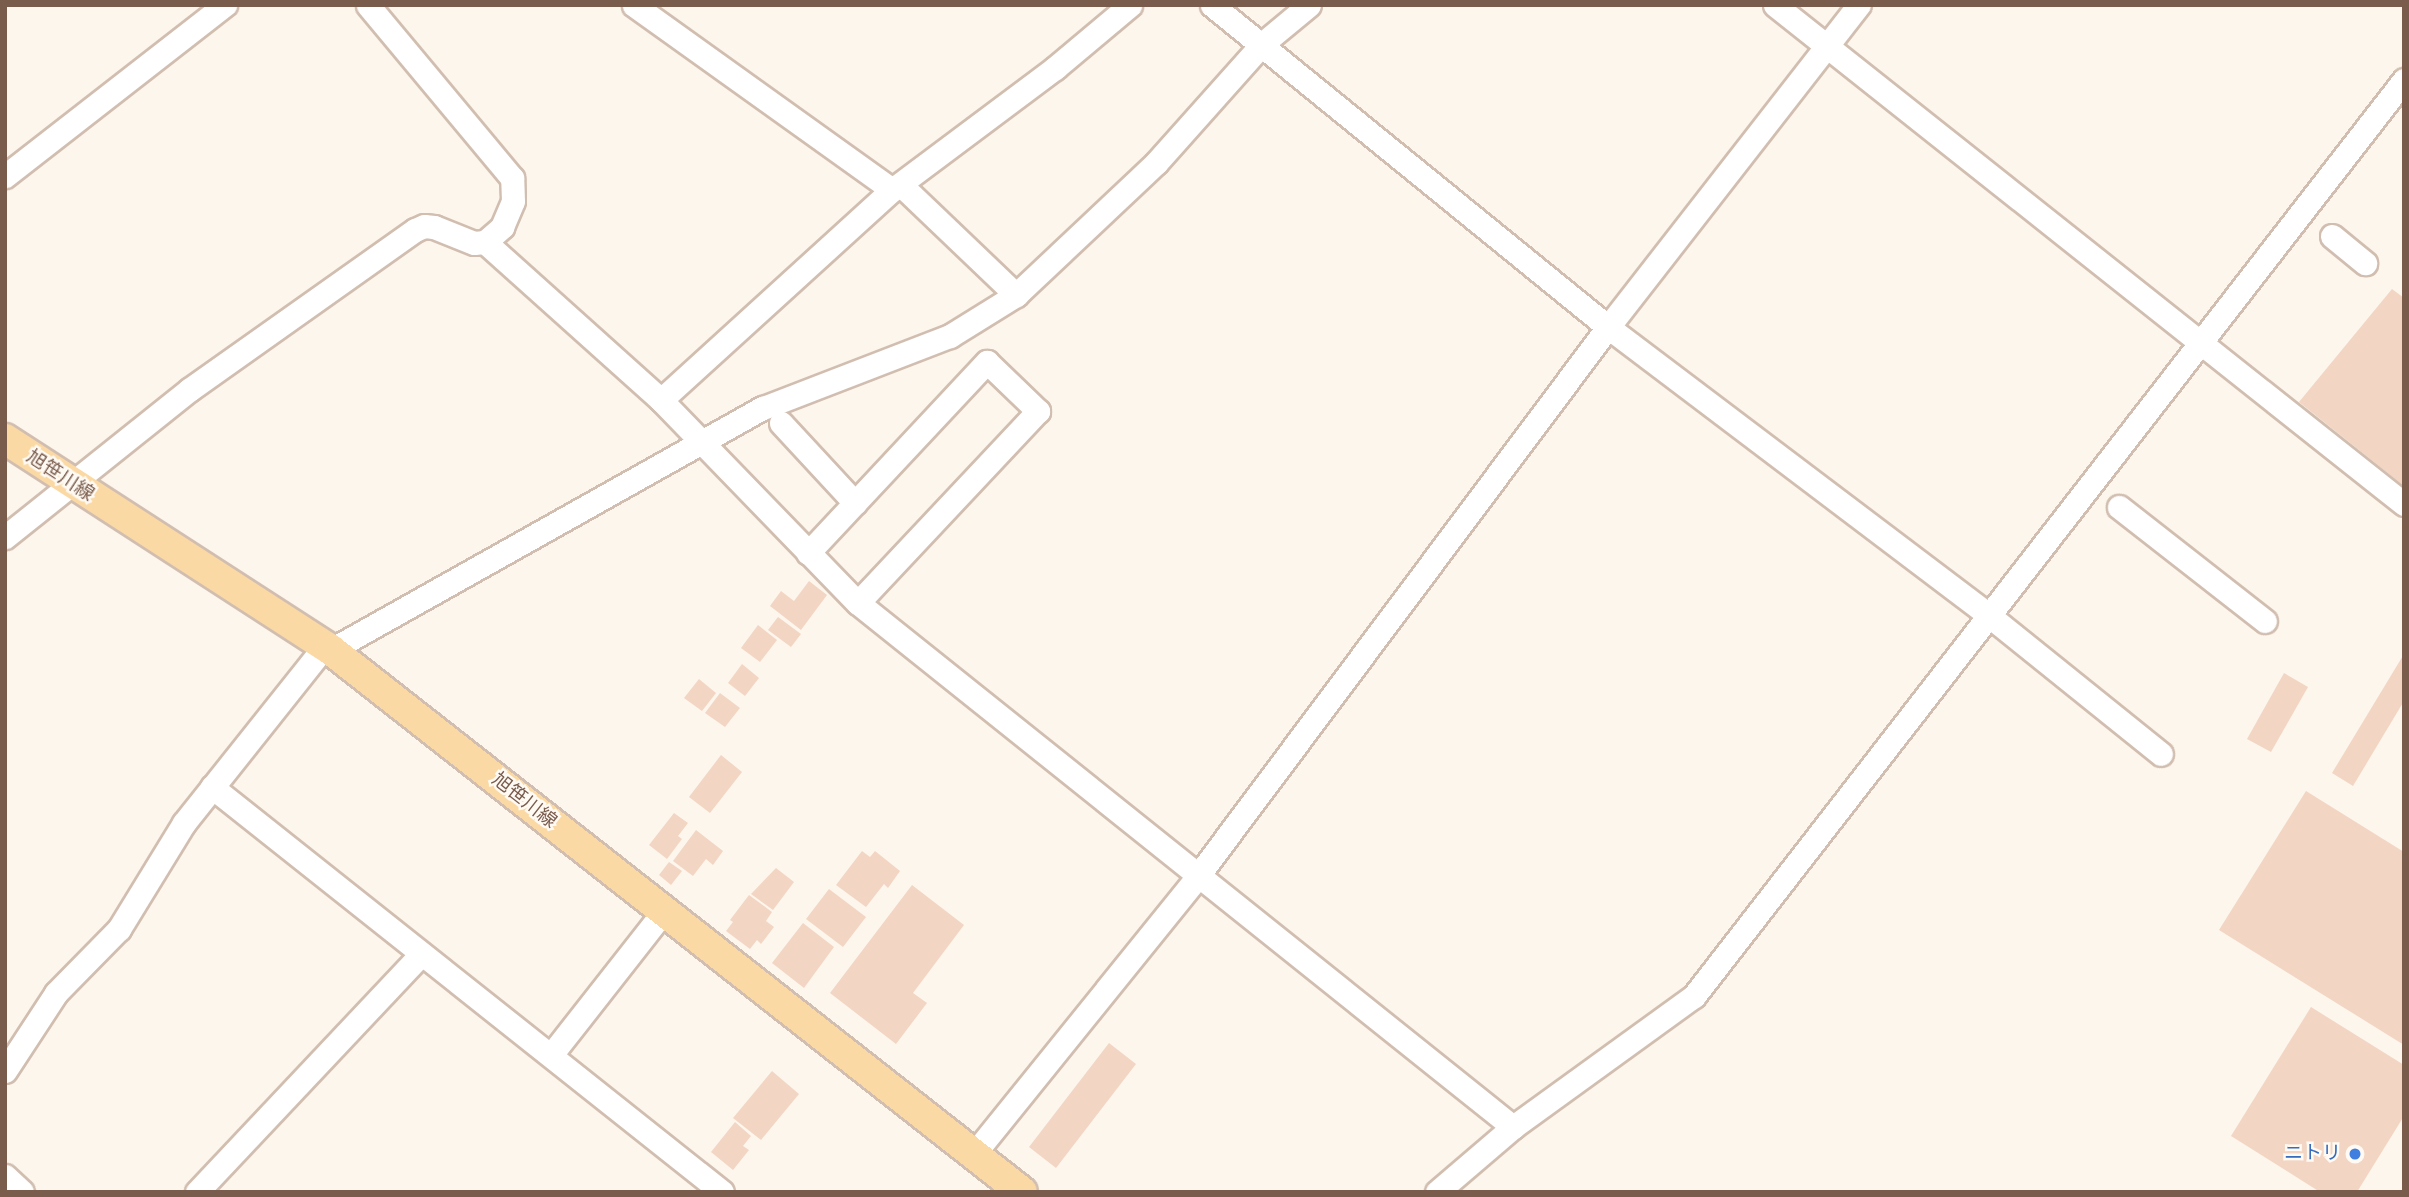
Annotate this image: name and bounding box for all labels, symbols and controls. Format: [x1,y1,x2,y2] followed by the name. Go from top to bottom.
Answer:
[22,446,98,506] street label: 旭笹川線
[487,769,561,833] street label: 旭笹川線
[2284,1143,2341,1165] place label: ニトリ
[2347,1146,2363,1162] marker: ニトリ

